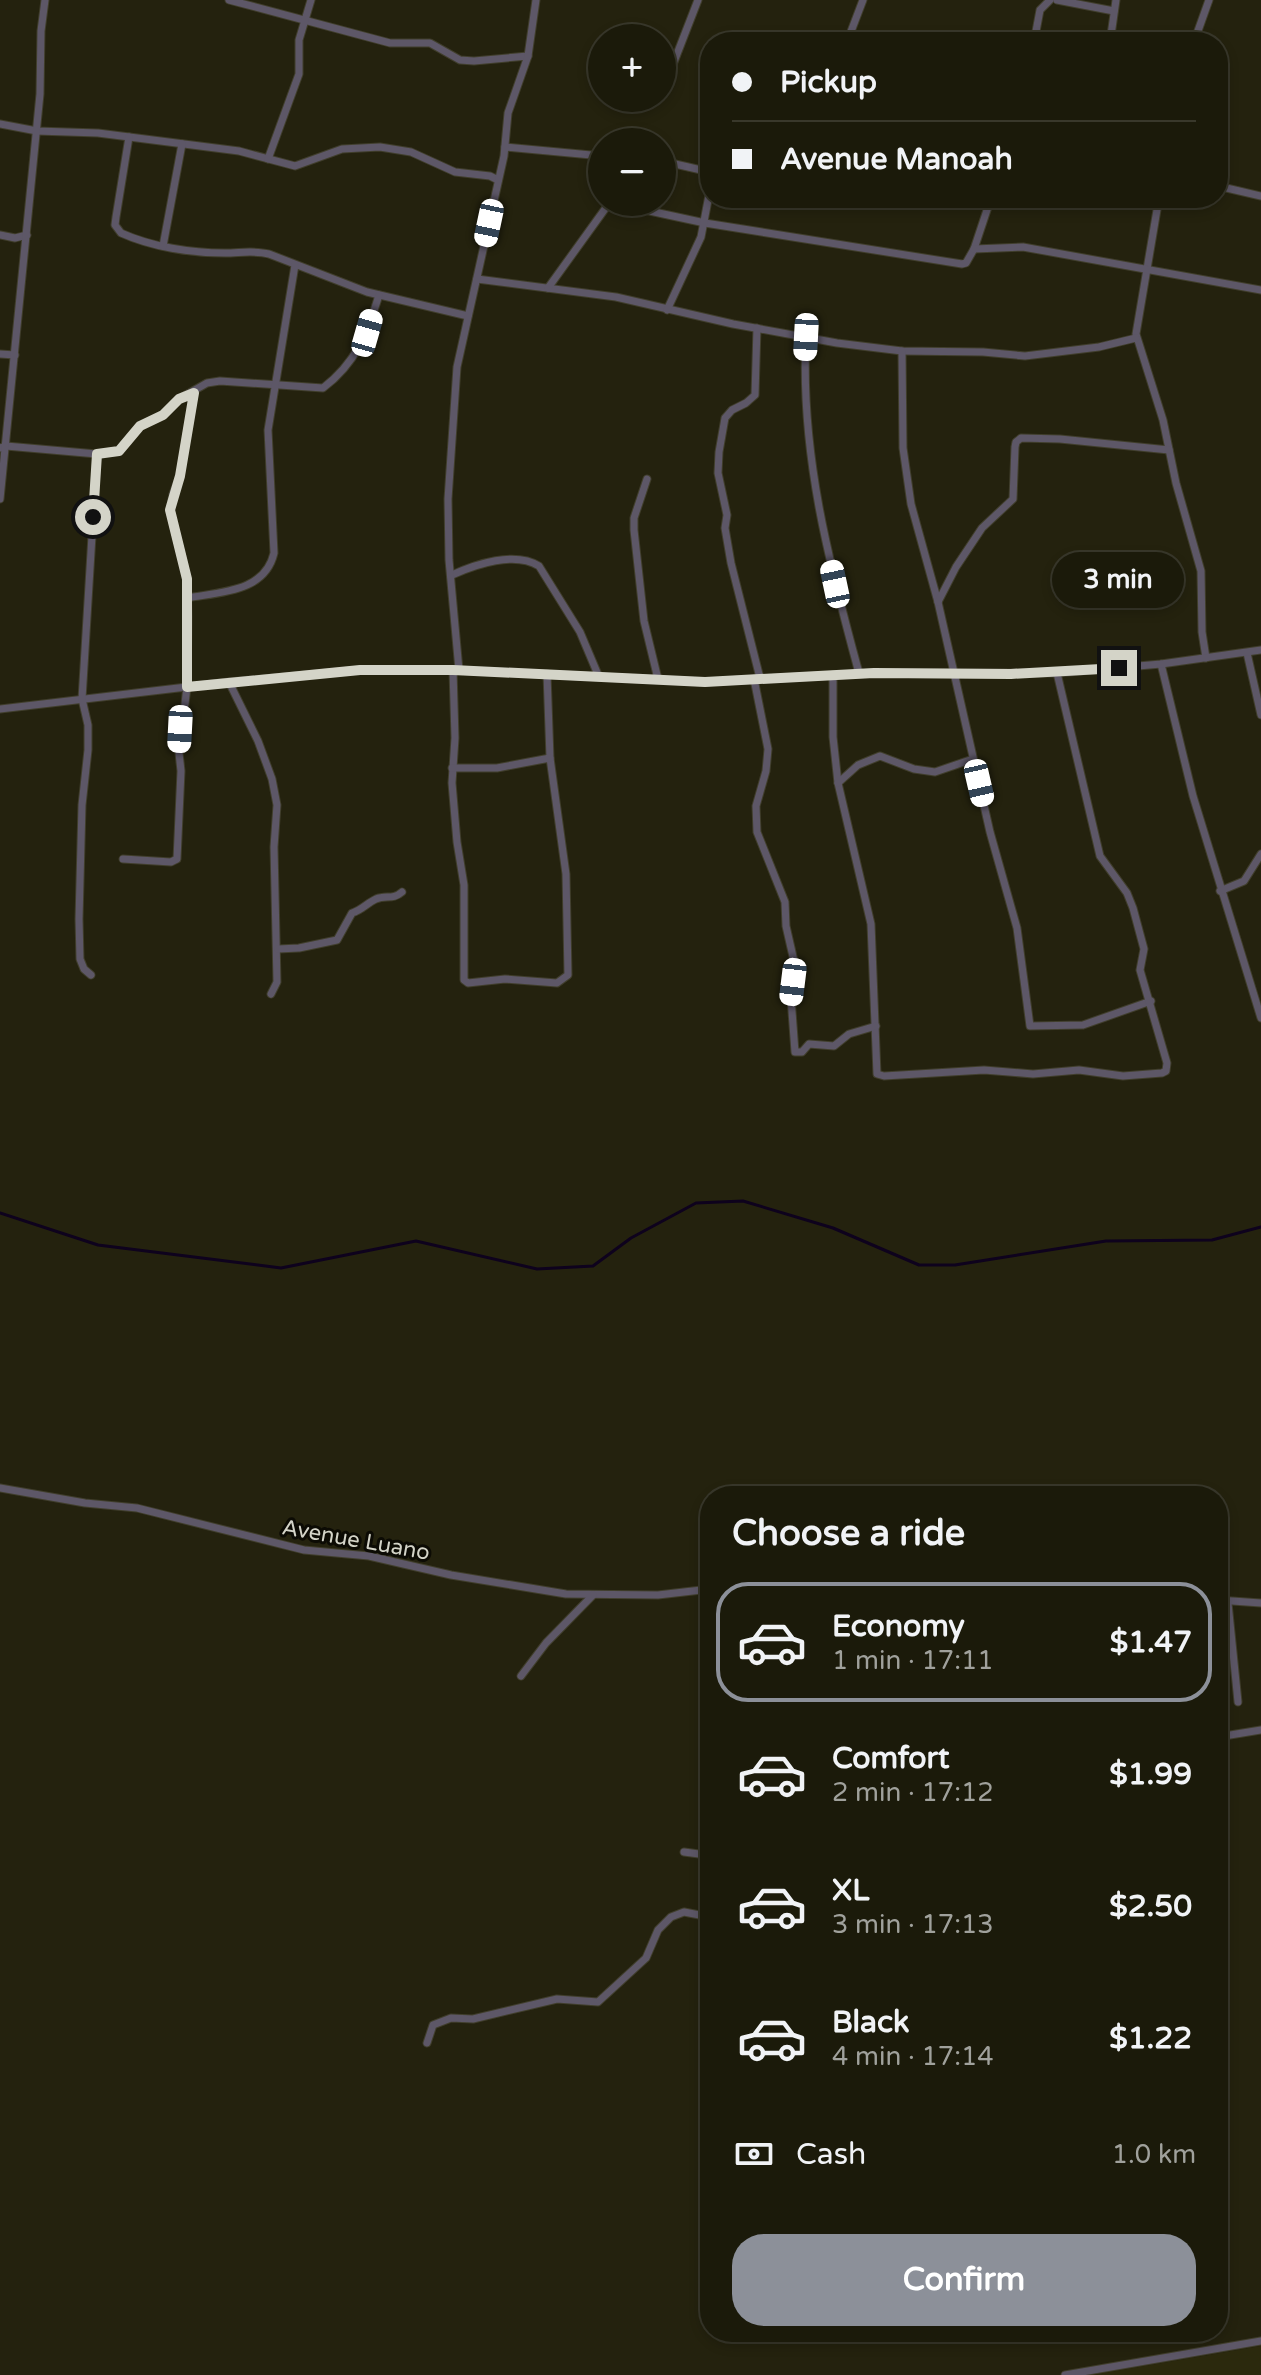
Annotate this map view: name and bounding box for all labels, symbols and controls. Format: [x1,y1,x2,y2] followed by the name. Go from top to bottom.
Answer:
[588,24,676,216] map controls
[588,24,676,112] button: +
[780,64,877,101] text: Pickup
[588,128,676,216] button: −
[780,141,1013,178] text: Avenue Manoah
[472,197,506,249] car
[349,307,385,359] car
[793,312,819,362] car
[75,499,111,535] route start
[1053,552,1185,608] callout: 3 min
[818,558,852,610] car
[1083,564,1153,595] text: 3 min
[1101,650,1137,686] route end
[167,704,193,754] car
[962,757,996,809] car
[778,957,808,1007] car
[732,1512,965,1555] text: Choose a ride
[280,1514,432,1566] street label: Avenue Luano
[736,1606,808,1678] icon: car
[832,1608,965,1645] text: Economy
[1110,1624,1192,1661] text: $1.47
[832,1645,994,1676] text: 1 min · 17:11
[736,1738,808,1810] icon: car
[832,1740,950,1777] text: Comfort
[1109,1756,1192,1793] text: $1.99
[832,1777,994,1808] text: 2 min · 17:12
[736,1870,808,1942] icon: car
[832,1872,869,1909] text: XL
[1109,1888,1192,1925] text: $2.50
[832,1909,994,1940] text: 3 min · 17:13
[736,2002,808,2074] icon: car
[832,2004,909,2041] text: Black
[1109,2020,1192,2057] text: $1.22
[832,2041,994,2072] text: 4 min · 17:14
[732,2132,776,2176] icon: cash
[796,2136,866,2173] text: Cash
[1112,2139,1196,2170] text: 1.0 km
[732,2234,1196,2326] button: Confirm

